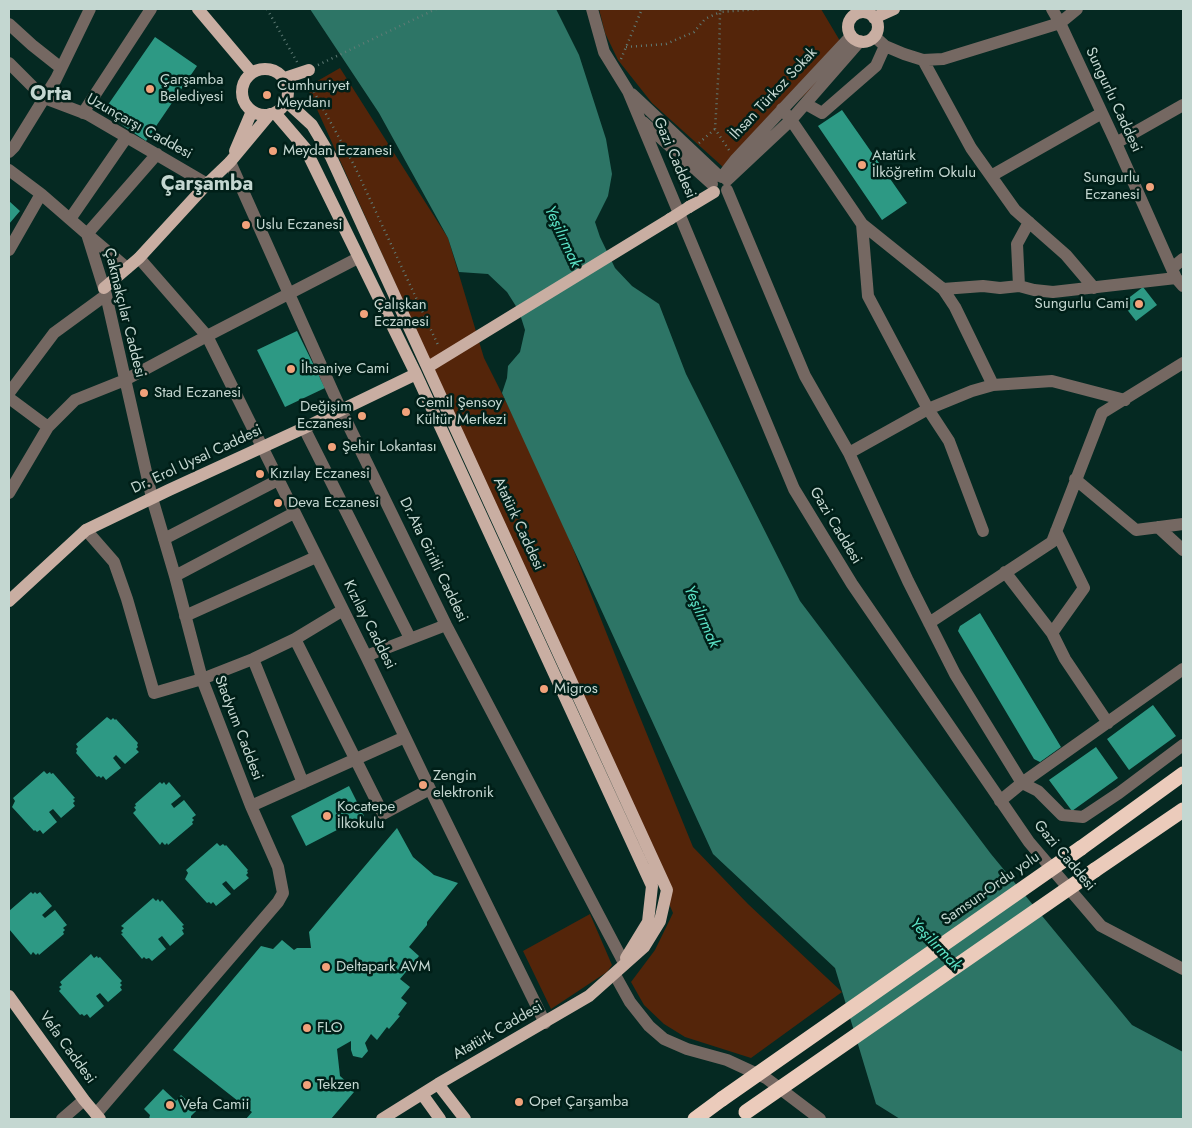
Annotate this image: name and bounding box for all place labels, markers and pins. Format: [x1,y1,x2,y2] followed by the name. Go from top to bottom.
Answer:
[160,71,224,106] place label: Çarşamba Belediyesi
[277,77,349,112] place label: Cumhuriyet Meydanı
[144,83,156,95] marker: Çarşamba Belediyesi
[261,89,273,101] marker: Cumhuriyet Meydanı
[283,142,392,160] place label: Meydan Eczanesi
[267,145,279,157] marker: Meydan Eczanesi
[872,147,976,182] place label: Atatürk İlköğretim Okulu
[856,159,868,171] marker: Atatürk İlköğretim Okulu
[1083,169,1140,204] place label: Sungurlu Eczanesi
[1144,181,1156,193] marker: Sungurlu Eczanesi
[256,216,342,234] place label: Uslu Eczanesi
[240,219,252,231] marker: Uslu Eczanesi
[1035,295,1129,313] place label: Sungurlu Cami
[374,296,429,331] place label: Çalışkan Eczanesi
[1133,298,1145,310] marker: Sungurlu Cami
[358,308,370,320] marker: Çalışkan Eczanesi
[301,360,389,378] place label: İhsaniye Cami
[285,363,297,375] marker: İhsaniye Cami
[154,384,241,402] place label: Stad Eczanesi
[138,387,150,399] marker: Stad Eczanesi
[416,394,507,429] place label: Cemil Şensoy Kültür Merkezi
[297,398,352,433] place label: Değişim Eczanesi
[400,406,412,418] marker: Cemil Şensoy Kültür Merkezi
[356,410,368,422] marker: Değişim Eczanesi
[342,438,437,456] place label: Şehir Lokantası
[326,441,338,453] marker: Şehir Lokantası
[270,465,370,483] place label: Kızılay Eczanesi
[254,468,266,480] marker: Kızılay Eczanesi
[288,494,379,512] place label: Deva Eczanesi
[272,497,284,509] marker: Deva Eczanesi
[554,680,598,698] place label: Migros
[538,683,550,695] marker: Migros
[433,767,494,802] place label: Zengin elektronik
[417,779,429,791] marker: Zengin elektronik
[337,798,395,833] place label: Kocatepe İlkokulu
[321,810,333,822] marker: Kocatepe İlkokulu
[336,958,431,976] place label: Deltapark AVM
[320,961,332,973] marker: Deltapark AVM
[317,1019,343,1037] place label: FLO
[301,1022,313,1034] marker: FLO
[317,1076,360,1094] place label: Tekzen
[301,1079,313,1091] marker: Tekzen
[529,1093,629,1111] place label: Opet Çarşamba
[180,1096,249,1114] place label: Vefa Camii
[513,1096,525,1108] marker: Opet Çarşamba
[164,1099,176,1111] marker: Vefa Camii

